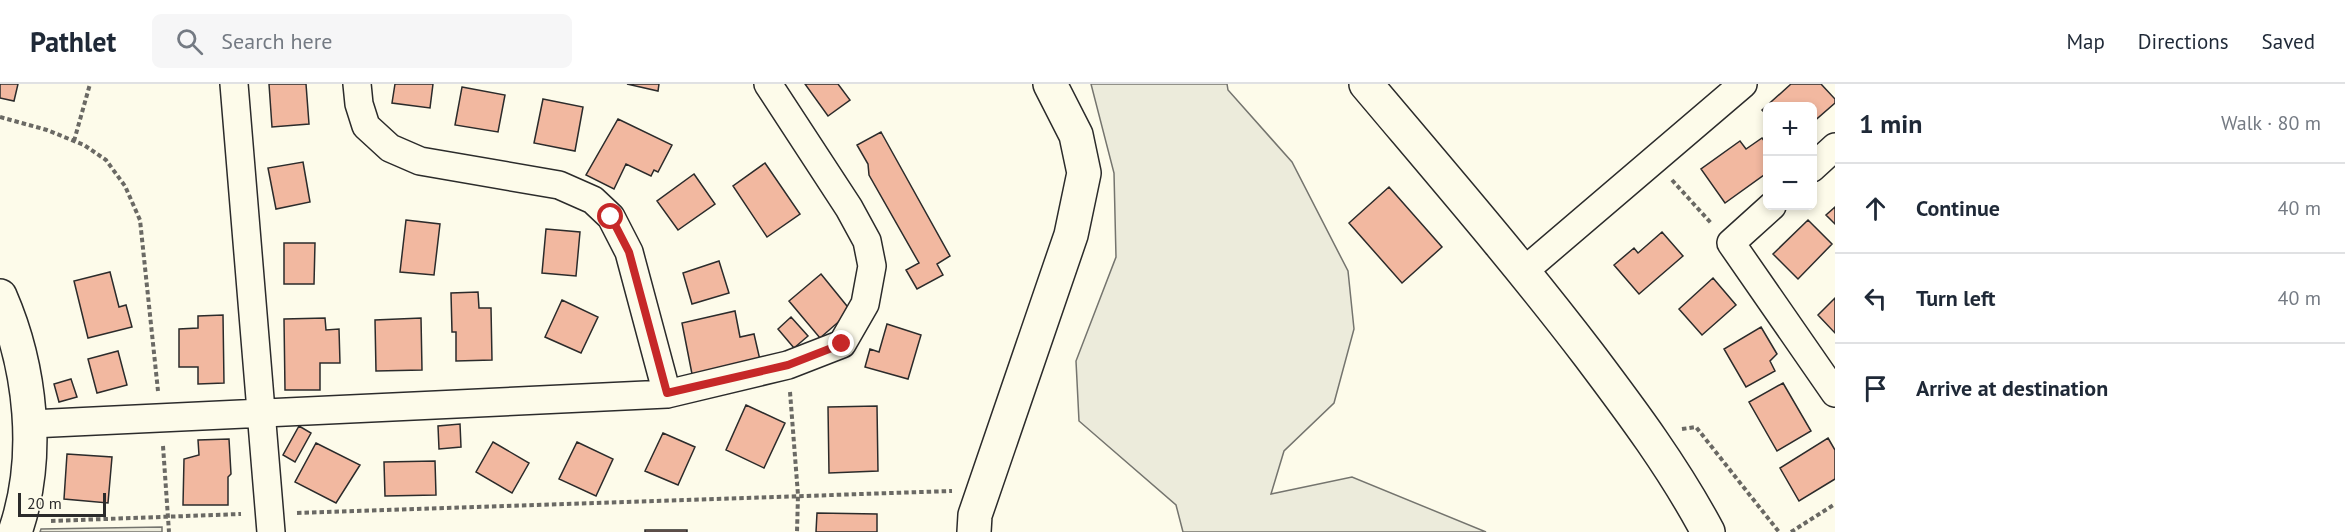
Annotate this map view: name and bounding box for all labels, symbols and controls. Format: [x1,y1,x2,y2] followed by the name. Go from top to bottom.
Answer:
[152,14,572,68] search box
[30,23,116,60] text: Pathlet
[173,25,206,58] icon: search
[221,27,332,55] text: Search here
[2066,28,2105,55] text: Map
[2138,28,2229,55] text: Directions
[2262,28,2315,55] text: Saved
[1763,102,1817,210] map controls
[1763,102,1817,156] button: +
[1859,107,1922,140] text: 1 min
[2221,110,2321,136] text: Walk · 80 m
[1763,156,1817,210] button: −
[1859,192,1892,225] icon: ahead
[1916,194,2000,222] text: Continue
[2278,195,2321,221] text: 40 m
[597,203,623,229] route start
[1859,282,1892,315] icon: left
[1916,284,1996,312] text: Turn left
[2278,285,2321,311] text: 40 m
[828,330,854,356] route end
[1859,372,1892,405] icon: arrive
[1916,374,2108,402] text: Arrive at destination
[18,490,106,518] scale bar
[27,493,62,513] text: 20 m

